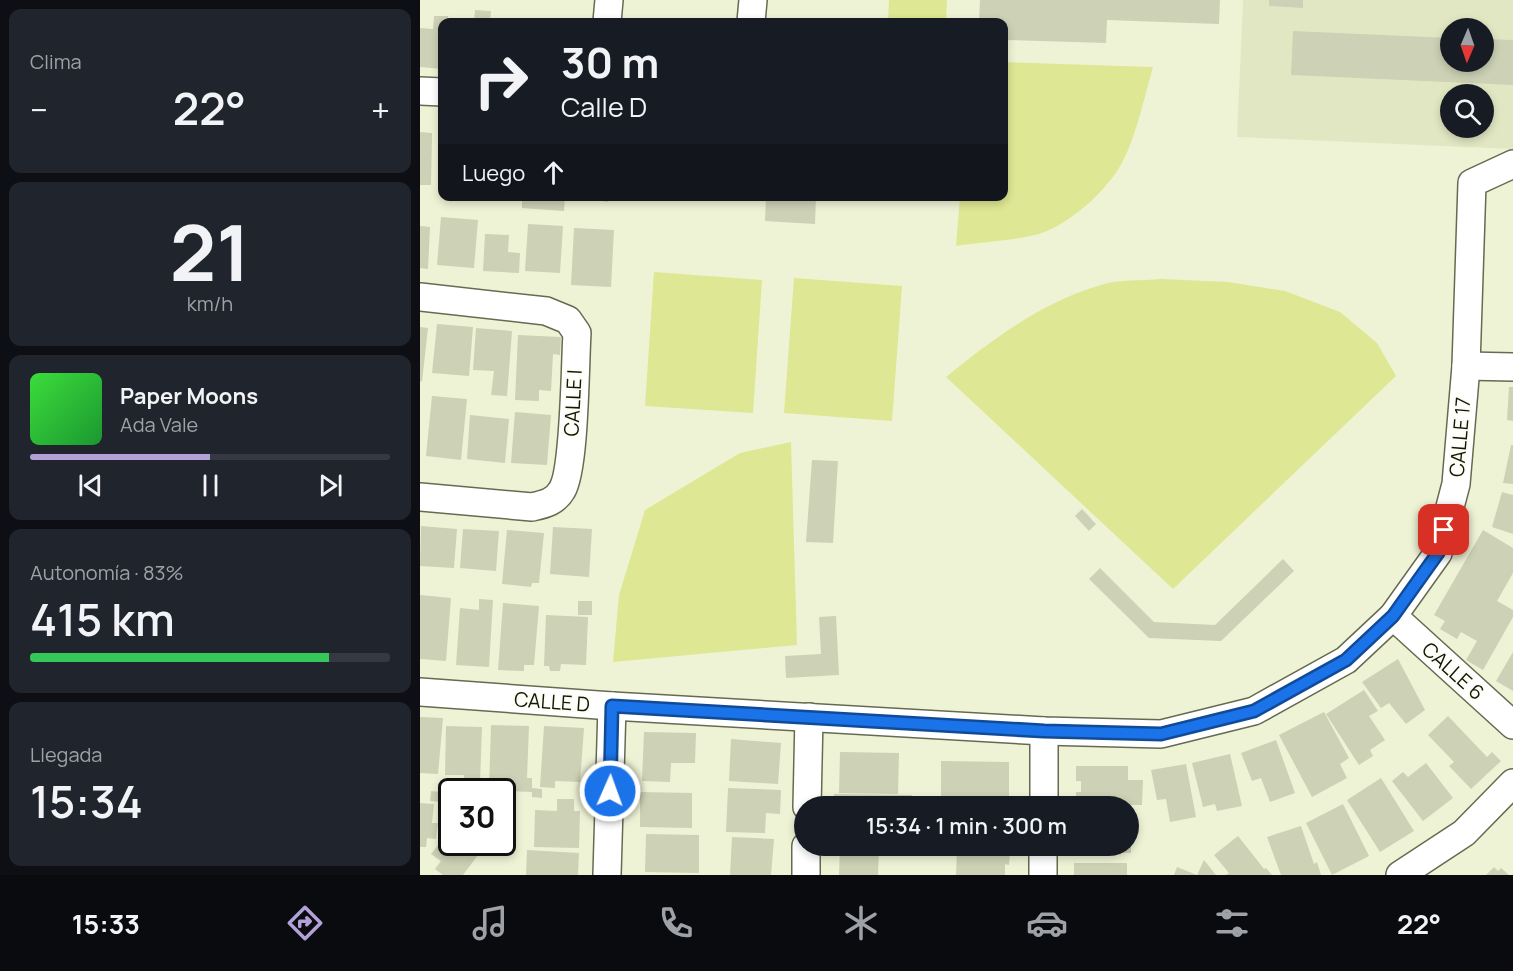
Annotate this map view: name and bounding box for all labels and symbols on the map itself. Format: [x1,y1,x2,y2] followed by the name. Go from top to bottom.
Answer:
[1440,18,1494,72] north arrow
[557,369,588,437] street label: CALLE I
[1443,396,1476,478] street label: CALLE 17
[1418,504,1469,555] pin
[1417,636,1490,706] street label: CALLE 6
[513,685,591,718] street label: CALLE D
[578,759,642,823] position arrow
[438,778,516,856] speed limit sign: 30

